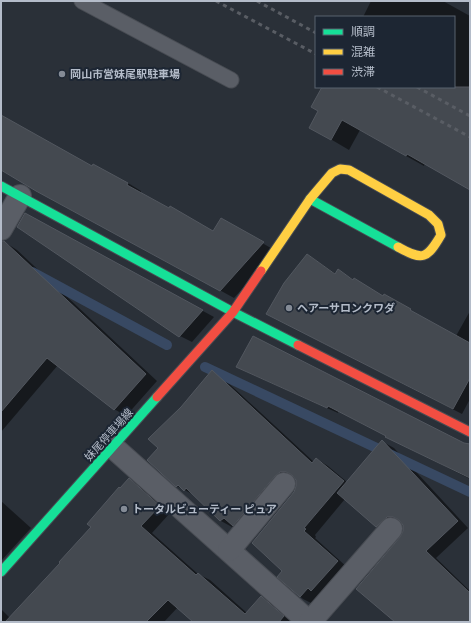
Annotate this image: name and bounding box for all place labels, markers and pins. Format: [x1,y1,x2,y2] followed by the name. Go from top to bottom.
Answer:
[70,68,180,81] place label: 岡山市営妹尾駅駐車場
[57,69,67,79] marker: 岡山市営妹尾駅駐車場
[297,302,395,315] place label: ヘアーサロンクワダ
[284,303,294,313] marker: ヘアーサロンクワダ
[132,503,277,516] place label: トータルビューティー ピュア
[119,504,129,514] marker: トータルビューティー ピュア

